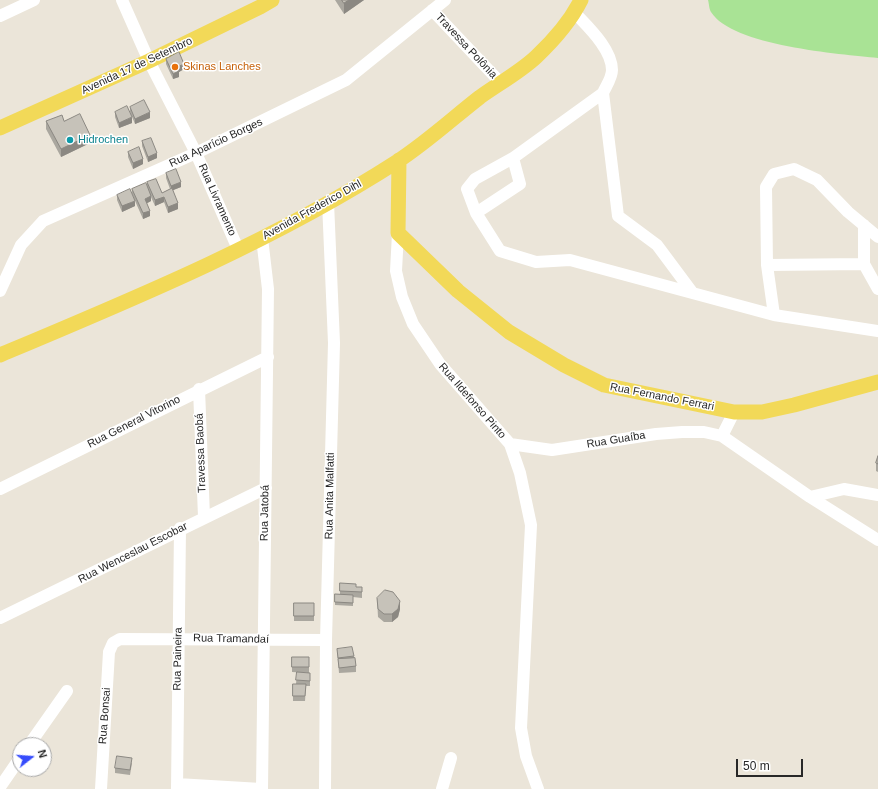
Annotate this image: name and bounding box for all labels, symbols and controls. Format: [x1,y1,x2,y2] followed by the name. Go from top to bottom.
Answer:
[432,11,500,81] street label: Travessa Polônia
[79,34,195,98] street label: Avenida 17 de Setembro
[183,60,261,74] place label: Skinas Lanches
[170,62,180,72] marker: Skinas Lanches
[167,116,265,170] street label: Rua Aparício Borges
[78,133,128,147] place label: Hidrochen
[65,135,75,145] marker: Hidrochen
[195,162,239,238] street label: Rua Livramento
[260,177,364,243] street label: Avenida Frederico Dihl
[436,360,508,442] street label: Rua Ildefonso Pinto
[609,380,715,414] street label: Rua Fernando Ferrari
[85,393,183,451] street label: Rua General Vitorino
[193,413,209,493] street label: Travessa Baobá
[586,429,646,451] street label: Rua Guaíba
[323,452,337,540] street label: Rua Anita Malfatti
[258,485,272,541] street label: Rua Jatobá
[76,520,190,586] street label: Rua Wenceslau Escobar
[171,627,185,691] street label: Rua Paineira
[193,632,269,646] street label: Rua Tramandaí
[96,687,114,745] street label: Rua Bonsai
[12,737,52,777] north arrow
[36,748,49,759] text: N
[738,751,805,777] scale bar
[743,759,770,773] text: 50 m

